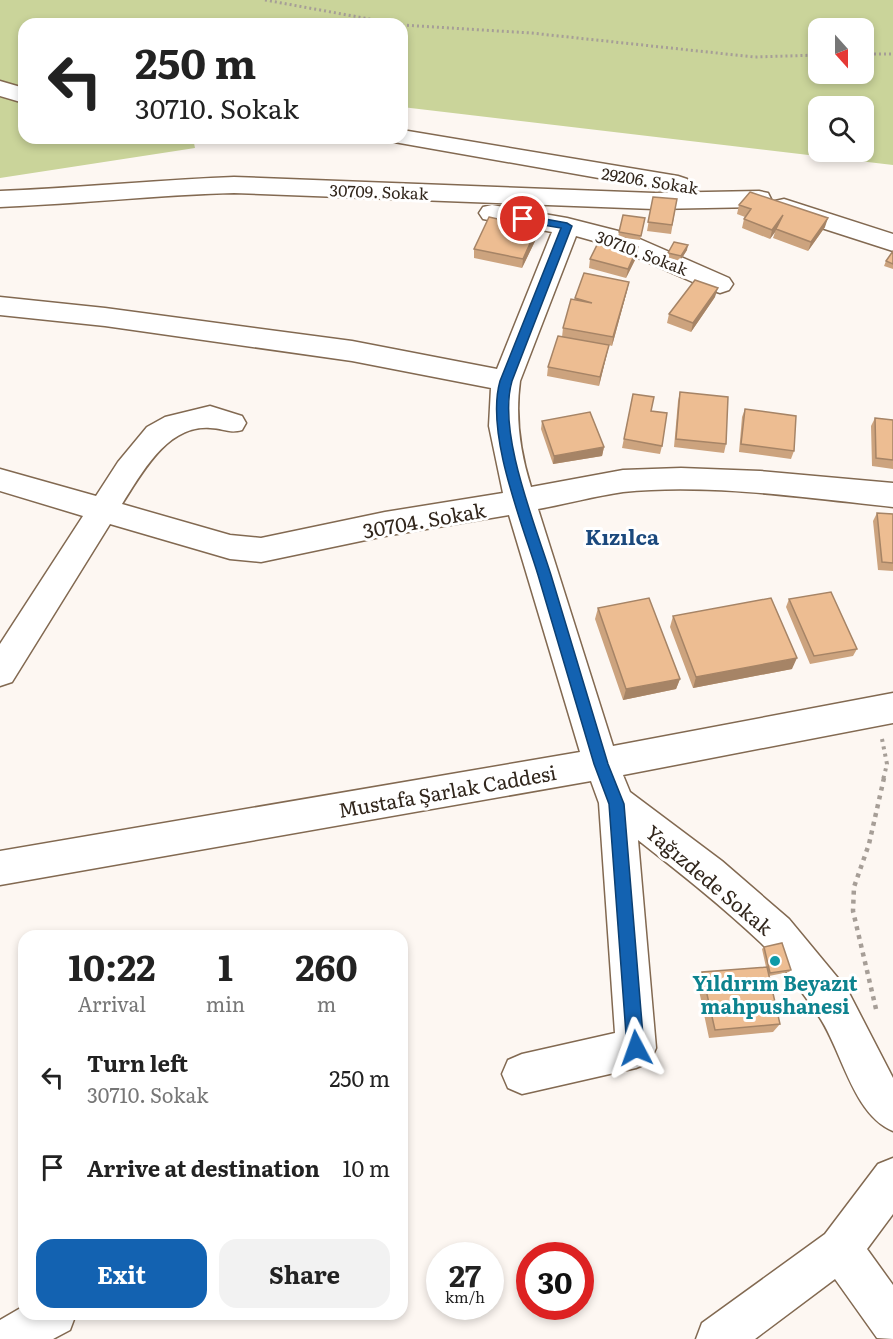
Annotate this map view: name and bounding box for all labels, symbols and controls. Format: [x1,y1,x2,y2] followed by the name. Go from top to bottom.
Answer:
[808,18,874,84] north arrow
[808,18,874,162] map controls
[135,30,256,92] text: 250 m
[36,42,114,120] icon: left
[135,87,299,127] text: 30710. Sokak
[808,96,874,162] button: search
[600,161,700,200] street label: 29206. Sokak
[329,177,429,205] street label: 30709. Sokak
[497,193,548,244] pin
[506,202,539,235] icon: arrive
[592,223,692,281] street label: 30710. Sokak
[360,493,489,545] street label: 30704. Sokak
[585,520,660,551] district label: Kızılca
[336,756,559,824] street label: Mustafa Şarlak Caddesi
[640,817,781,942] street label: Yağızdede Sokak
[68,939,156,992] text: 10:22
[218,939,233,992] text: 1
[295,939,358,992] text: 260
[768,954,782,968] marker: Yıldırım Beyazıt mahpushanesi
[692,967,858,1020] place label: Yıldırım Beyazıt mahpushanesi
[78,988,146,1018] text: Arrival
[206,988,245,1018] text: min
[317,988,336,1018] text: m
[604,1016,668,1080] position arrow
[87,1046,188,1079] text: Turn left
[36,1061,69,1094] icon: left
[329,1061,390,1094] text: 250 m
[87,1079,208,1109] text: 30710. Sokak
[36,1151,69,1184] icon: arrive
[87,1151,320,1184] text: Arrive at destination
[343,1151,390,1184] text: 10 m
[36,1239,207,1308] button: Exit
[219,1239,390,1308] button: Share
[516,1242,594,1320] speed limit sign: 30
[449,1252,481,1296] text: 27
[445,1285,485,1308] text: km/h

